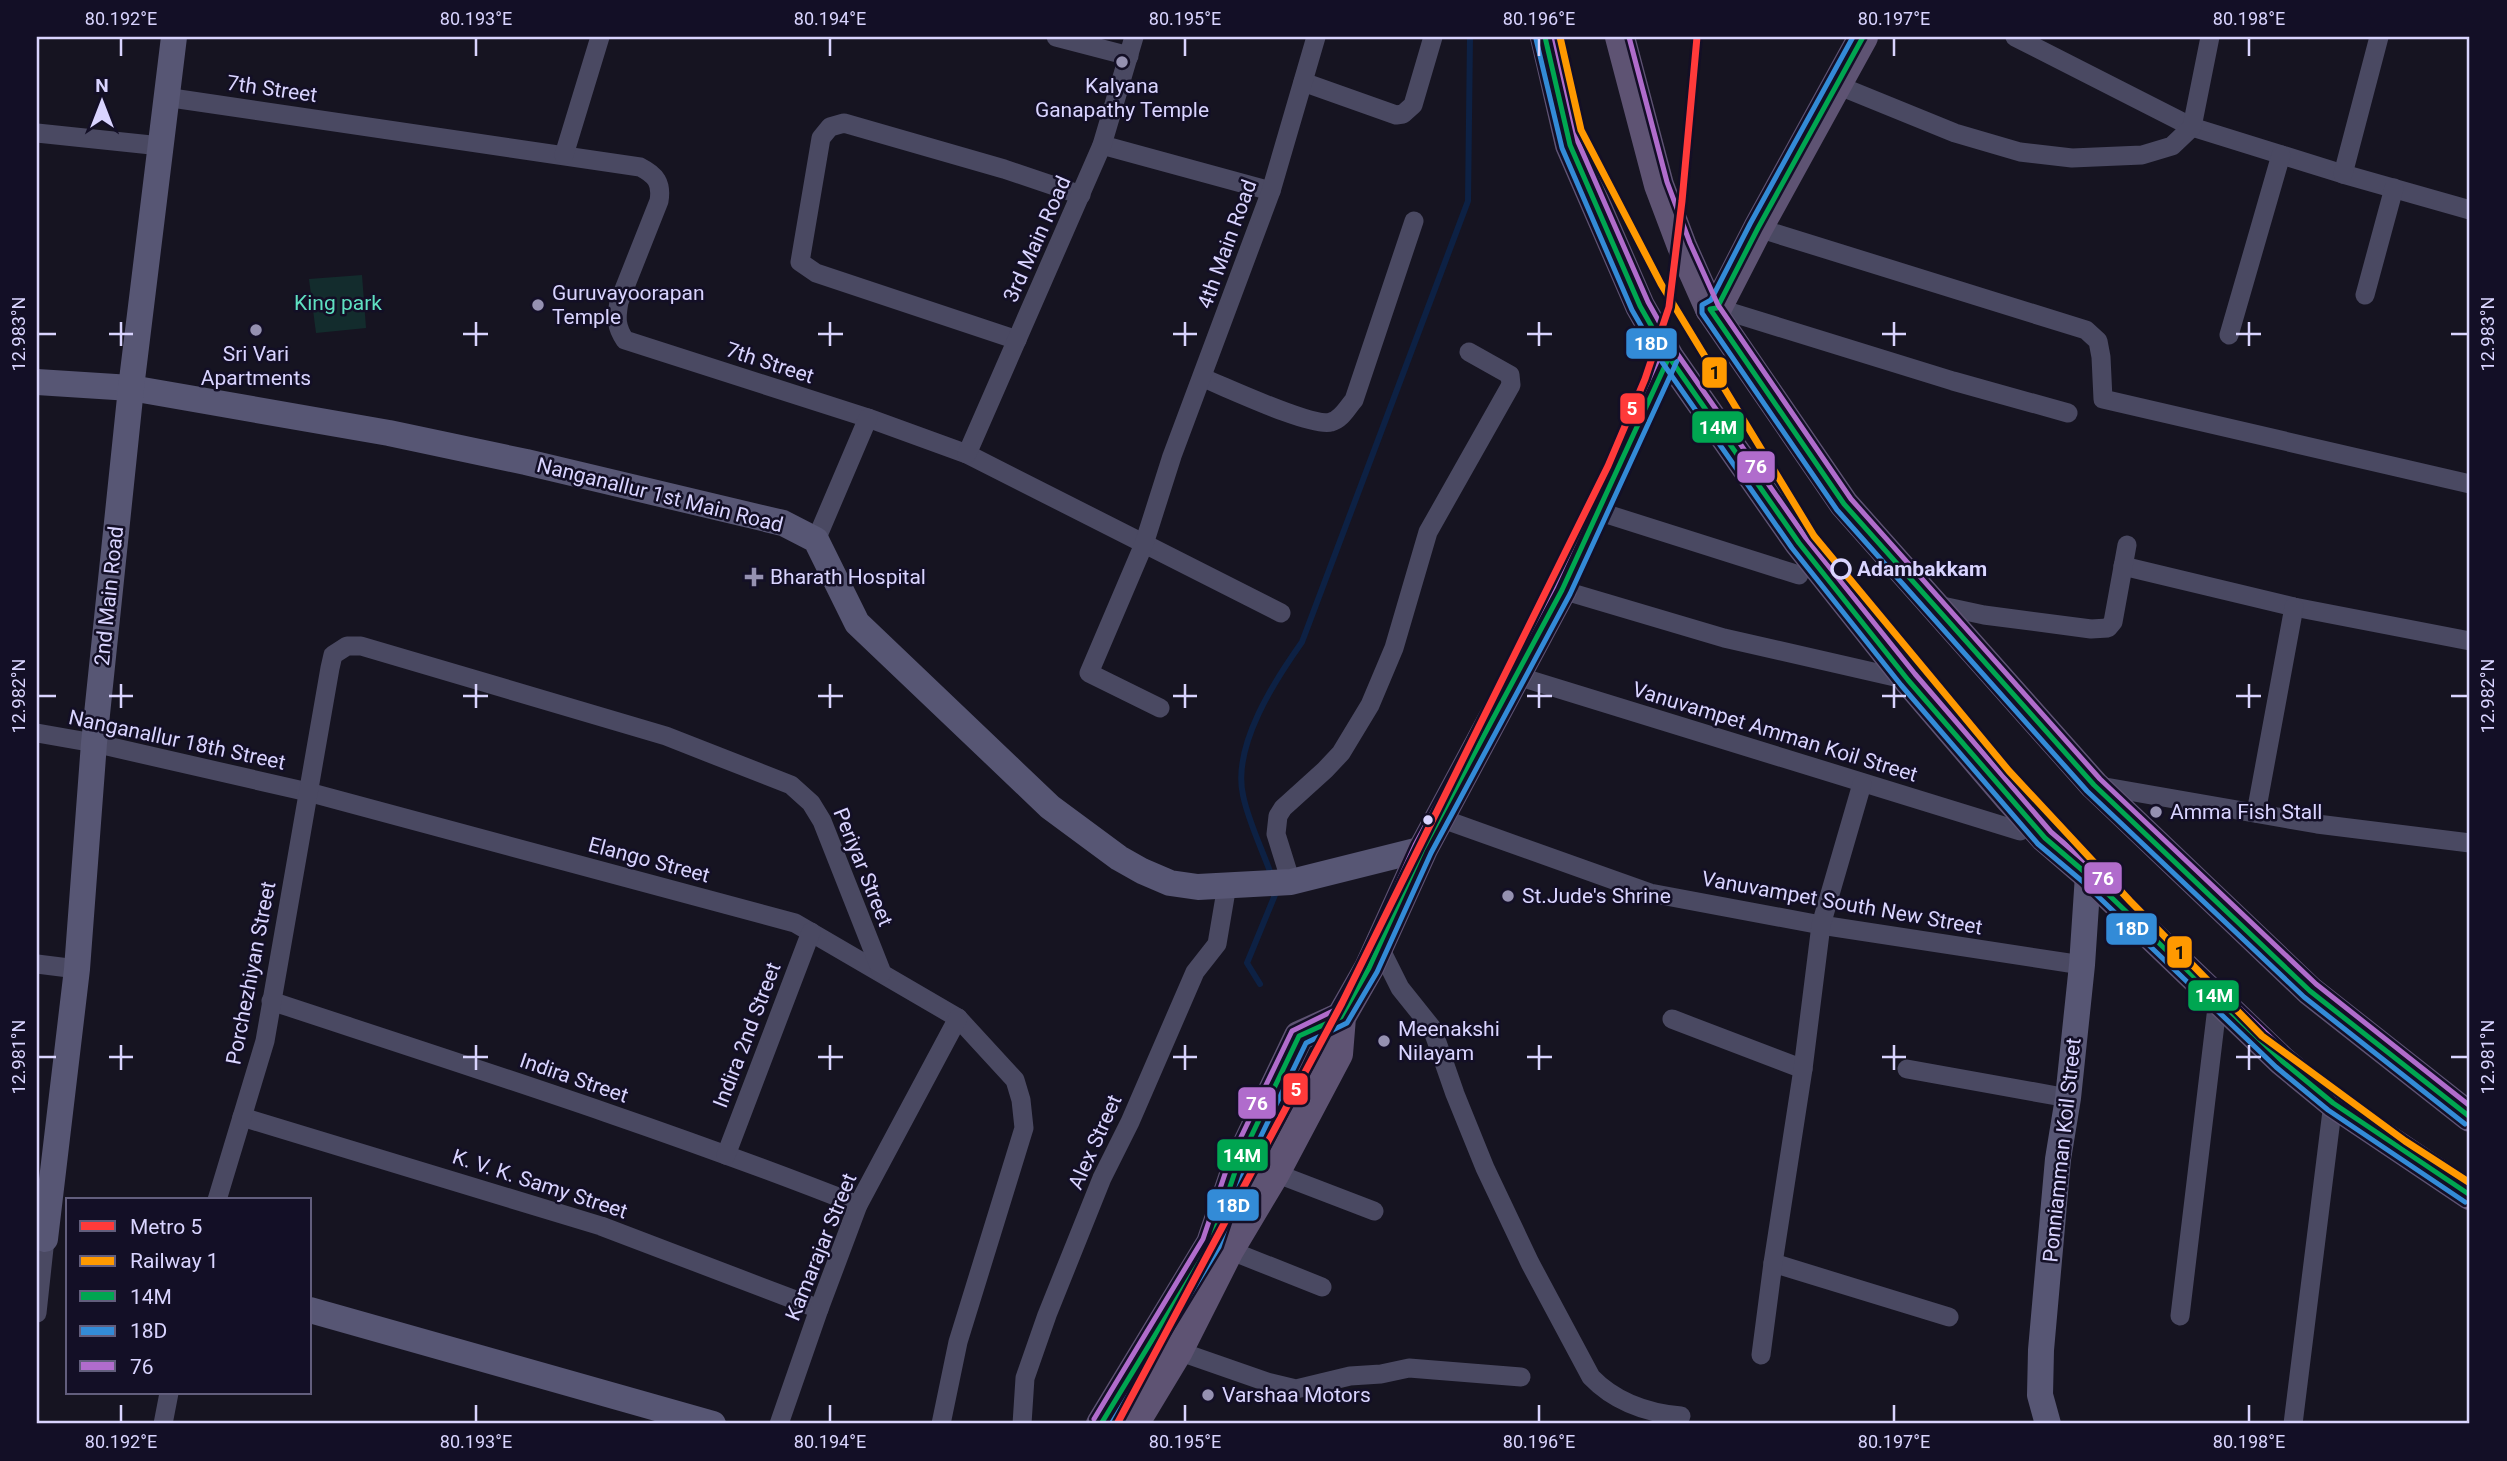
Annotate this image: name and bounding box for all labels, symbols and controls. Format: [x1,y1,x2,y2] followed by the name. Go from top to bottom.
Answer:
[85,8,157,29] text: 80.192°E
[440,8,512,29] text: 80.193°E
[794,8,866,29] text: 80.194°E
[1149,8,1221,29] text: 80.195°E
[1503,8,1575,29] text: 80.196°E
[1858,8,1930,29] text: 80.197°E
[2213,8,2285,29] text: 80.198°E
[1114,54,1130,70] marker: Kalyana Ganapathy Temple
[66,66,136,136] north arrow
[225,71,319,107] street label: 7th Street
[95,74,109,97] text: N
[1035,74,1209,122] place label: Kalyana Ganapathy Temple
[998,172,1076,306] street label: 3rd Main Road
[1193,176,1261,312] street label: 4th Main Road
[552,281,705,329] place label: Guruvayoorapan Temple
[294,291,382,315] park label: King park
[8,297,29,371] text: 12.983°N
[530,297,546,313] marker: Guruvayoorapan Temple
[2477,297,2498,371] text: 12.983°N
[248,322,264,338] marker: Sri Vari Apartments
[1625,327,1678,360] line badge: 18D
[1634,332,1668,355] text: 18D
[723,338,817,388] street label: 7th Street
[201,342,311,390] place label: Sri Vari Apartments
[1701,356,1728,389] line badge: 1
[1710,361,1720,384] text: 1
[1619,392,1646,425] line badge: 5
[1627,397,1638,420] text: 5
[1691,410,1745,444] line badge: 14M
[1699,416,1737,439] text: 14M
[1736,450,1776,484] line badge: 76
[534,453,786,537] street label: Nanganallur 1st Main Road
[1745,455,1767,478] text: 76
[90,525,128,667] street label: 2nd Main Road
[1857,557,1987,581] place label: Adambakkam
[1831,559,1851,579] marker: Adambakkam
[770,565,926,589] place label: Bharath Hospital
[744,567,764,587] marker: Bharath Hospital
[8,659,29,733] text: 12.982°N
[2477,659,2498,733] text: 12.982°N
[1630,677,1921,787] street label: Vanuvampet Amman Koil Street
[66,705,288,775] street label: Nanganallur 18th Street
[2170,800,2322,824] place label: Amma Fish Stall
[828,804,898,930] street label: Periyar Street
[2148,804,2164,820] marker: Amma Fish Stall
[1421,813,1435,827] unlabelled marker
[586,832,712,888] street label: Elango Street
[2083,861,2123,895] line badge: 76
[1700,866,1984,940] street label: Vanuvampet South New Street
[2092,867,2114,890] text: 76
[221,879,281,1067] street label: Porchezhiyan Street
[1522,884,1671,908] place label: St.Jude's Shrine
[1500,888,1516,904] marker: St.Jude's Shrine
[2105,912,2158,946] line badge: 18D
[2115,917,2149,940] text: 18D
[2166,935,2193,969] line badge: 1
[2175,941,2185,964] text: 1
[708,959,786,1111] street label: Indira 2nd Street
[2187,979,2240,1012] line badge: 14M
[2195,984,2233,1007] text: 14M
[1398,1017,1500,1065] place label: Meenakshi Nilayam
[8,1020,29,1094] text: 12.981°N
[2477,1020,2498,1094] text: 12.981°N
[1376,1033,1392,1049] marker: Meenakshi Nilayam
[2038,1036,2086,1263] street label: Ponniamman Koil Street
[517,1048,631,1108] street label: Indira Street
[1282,1072,1309,1106] line badge: 5
[1291,1078,1302,1101] text: 5
[1237,1086,1277,1120] line badge: 76
[1064,1091,1127,1193] street label: Alex Street
[1246,1092,1268,1115] text: 76
[1216,1138,1269,1172] line badge: 14M
[450,1144,631,1224] street label: K. V. K. Samy Street
[1223,1144,1261,1167] text: 14M
[781,1170,862,1324] street label: Kamarajar Street
[1206,1188,1260,1222] line badge: 18D
[1216,1194,1250,1217] text: 18D
[66,1198,312,1394] legend
[130,1215,202,1239] text: Metro 5
[130,1249,219,1273] text: Railway 1
[130,1285,172,1309] text: 14M
[130,1319,167,1343] text: 18D
[130,1355,154,1379] text: 76
[1222,1383,1371,1407] place label: Varshaa Motors
[1200,1387,1216,1403] marker: Varshaa Motors
[85,1431,157,1452] text: 80.192°E
[440,1431,512,1452] text: 80.193°E
[794,1431,866,1452] text: 80.194°E
[1149,1431,1221,1452] text: 80.195°E
[1503,1431,1575,1452] text: 80.196°E
[1858,1431,1930,1452] text: 80.197°E
[2213,1431,2285,1452] text: 80.198°E

